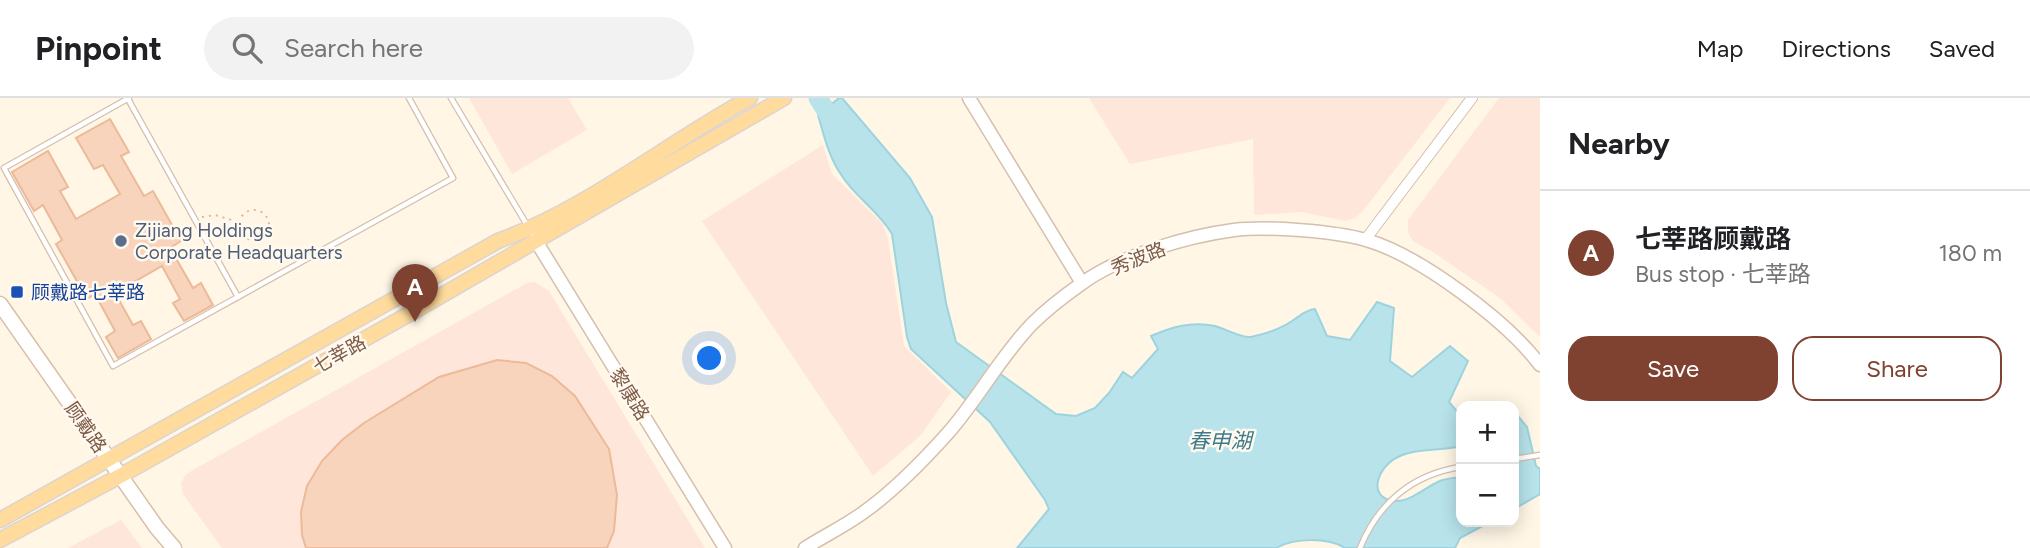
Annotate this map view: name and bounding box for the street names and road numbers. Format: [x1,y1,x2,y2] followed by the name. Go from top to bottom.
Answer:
[1107,237,1169,280] street label: 秀波路
[309,331,370,378] street label: 七莘路
[605,364,654,425] street label: 黎康路
[60,397,111,457] street label: 顾戴路

